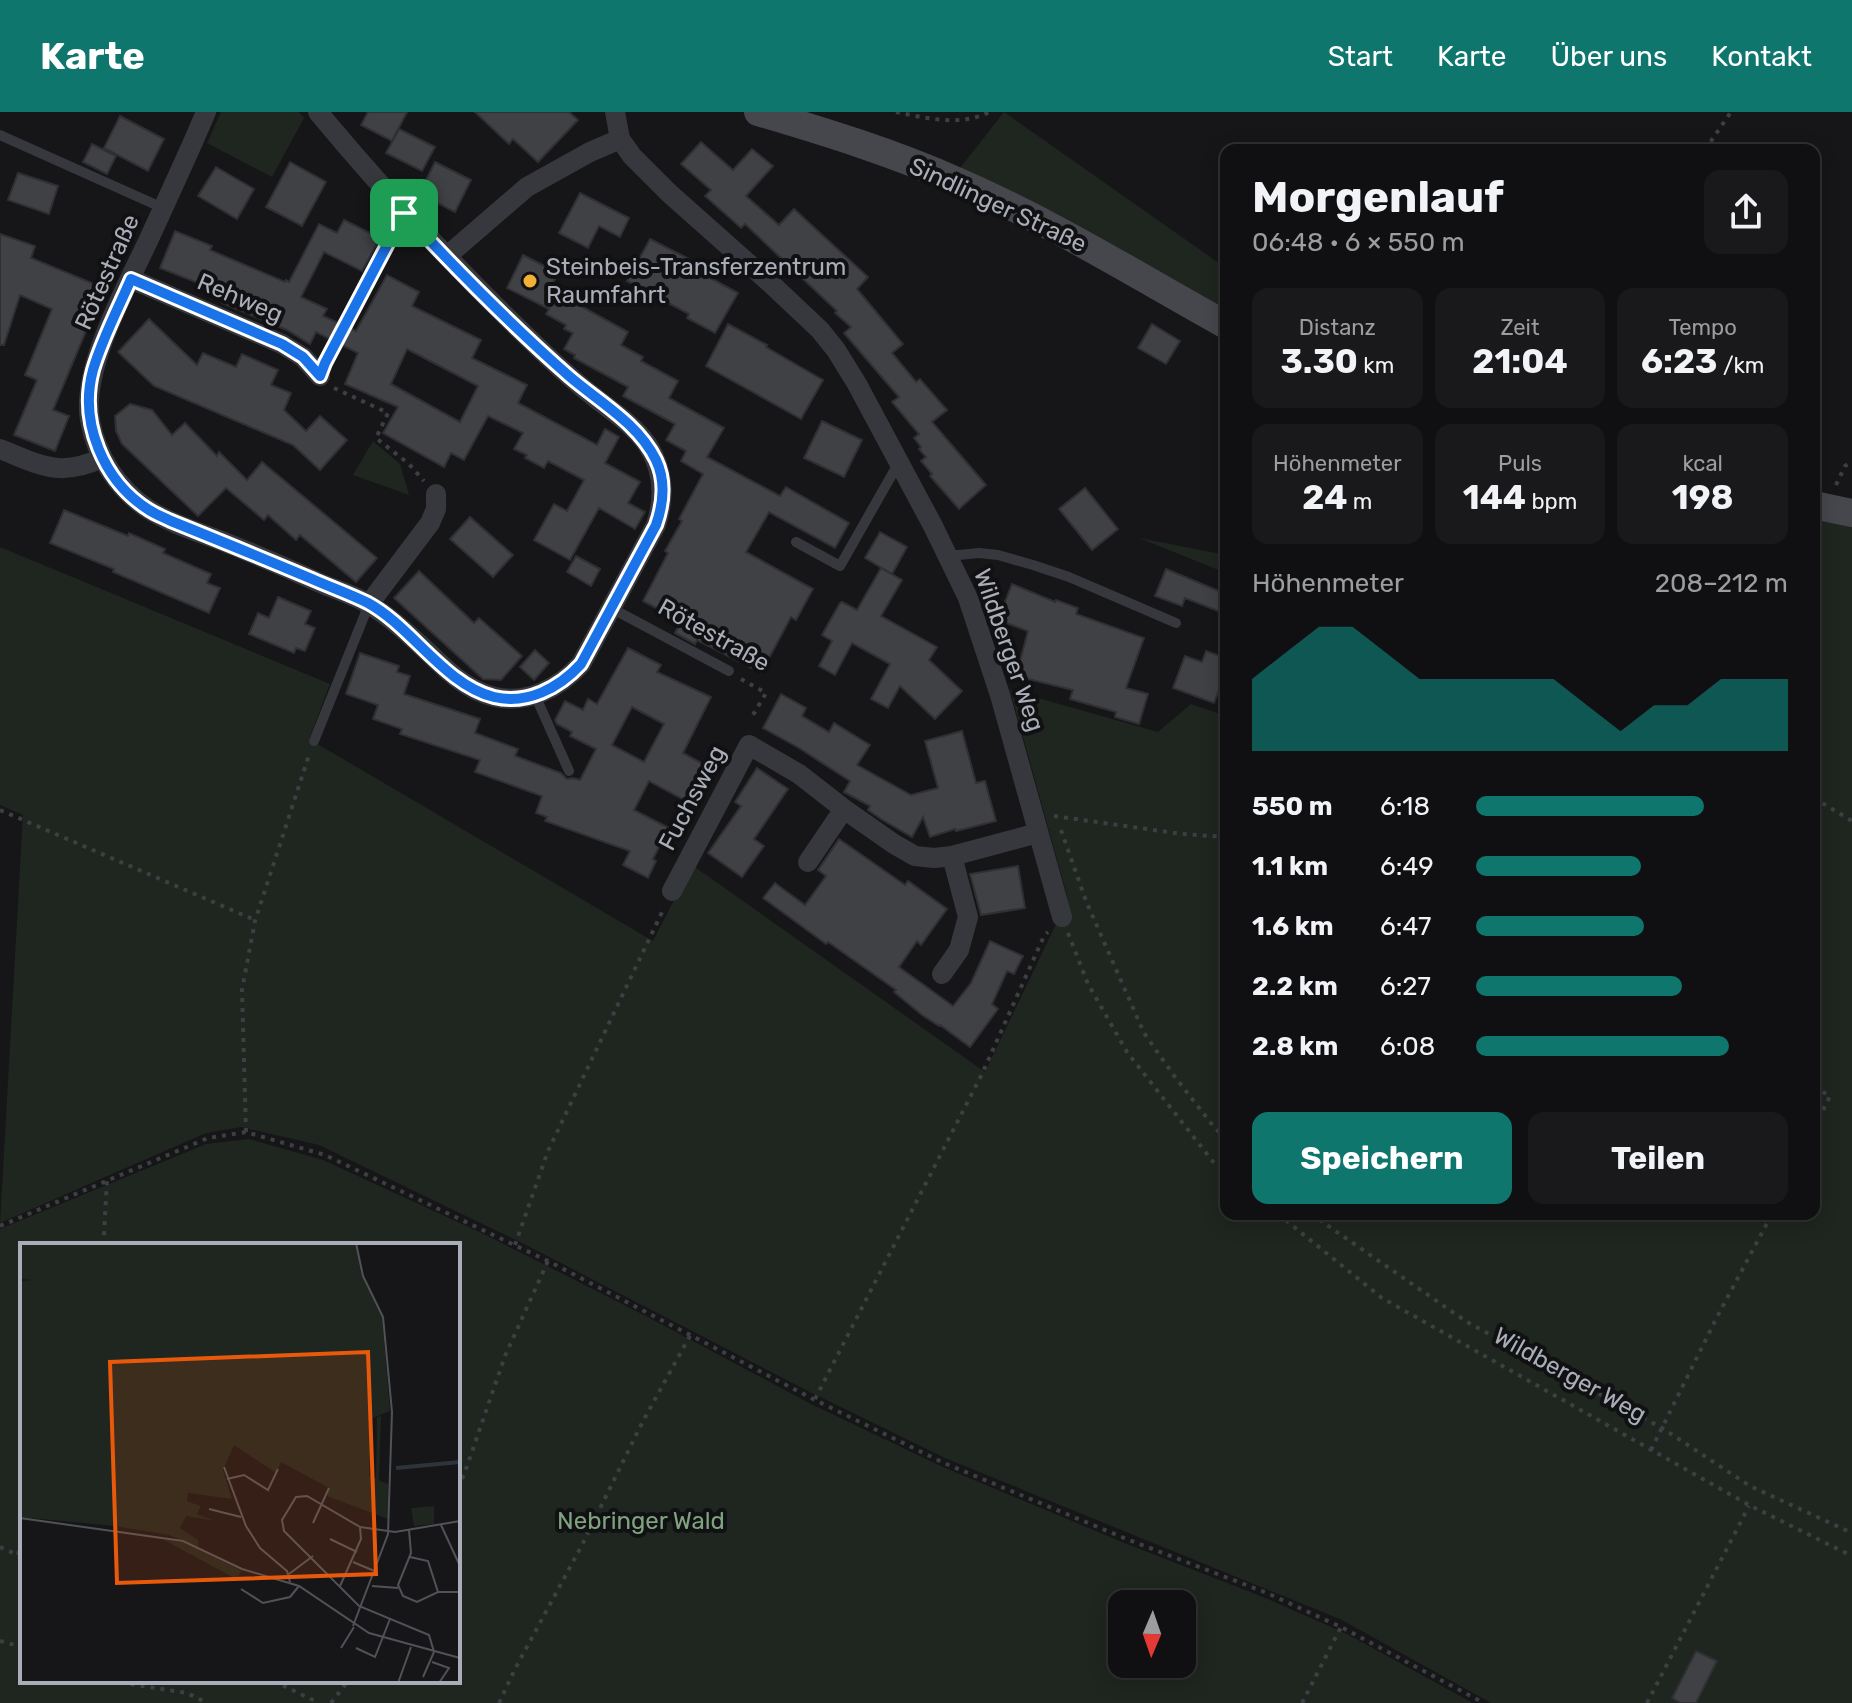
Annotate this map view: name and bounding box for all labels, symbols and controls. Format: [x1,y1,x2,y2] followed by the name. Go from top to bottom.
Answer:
[40,33,145,79] text: Karte
[1328,40,1393,73] text: Start
[1437,40,1506,73] text: Karte
[1550,40,1667,73] text: Über uns
[1711,40,1812,73] text: Kontakt
[905,152,1091,258] street label: Sindlinger Straße
[1704,170,1788,254] button: share
[1252,171,1504,223] text: Morgenlauf
[370,179,438,247] pin
[382,191,426,235] icon: arrive
[69,210,145,334] street label: Rötestraße
[1252,227,1465,258] text: 06:48 · 6 × 550 m
[546,253,846,309] place label: Steinbeis-Transferzentrum Raumfahrt
[193,267,287,329] street label: Rehweg
[521,272,539,290] marker: Steinbeis-Transferzentrum Raumfahrt
[1299,314,1376,341] text: Distanz
[1500,314,1540,341] text: Zeit
[1669,314,1737,341] text: Tempo
[1280,341,1358,382] text: 3.30
[1472,341,1568,382] text: 21:04
[1641,341,1718,382] text: 6:23
[1358,352,1394,379] text: km
[1718,352,1764,379] text: /km
[1273,450,1402,477] text: Höhenmeter
[1498,450,1542,477] text: Puls
[1682,450,1723,477] text: kcal
[1302,477,1347,518] text: 24
[1463,477,1526,518] text: 144
[1672,477,1734,518] text: 198
[1347,488,1372,515] text: m
[1526,488,1577,515] text: bpm
[968,565,1050,735] street label: Wildberger Weg
[1252,568,1404,599] text: Höhenmeter
[1655,568,1788,599] text: 208–212 m
[653,593,775,677] street label: Rötestraße
[653,741,731,855] street label: Fuchsweg
[1252,791,1333,822] text: 550 m
[1380,791,1430,822] text: 6:18
[1252,851,1328,882] text: 1.1 km
[1380,851,1434,882] text: 6:49
[1252,911,1334,942] text: 1.6 km
[1380,911,1431,942] text: 6:47
[1252,971,1338,1002] text: 2.2 km
[1380,971,1431,1002] text: 6:27
[1252,1031,1338,1062] text: 2.8 km
[1380,1031,1435,1062] text: 6:08
[1252,1112,1512,1204] button: Speichern
[1528,1112,1788,1204] button: Teilen
[20,1243,460,1683] inset map
[1489,1322,1651,1428] street label: Wildberger Weg
[557,1507,725,1535] park label: Nebringer Wald
[1108,1590,1196,1678] north arrow
[1108,1590,1196,1678] map controls

